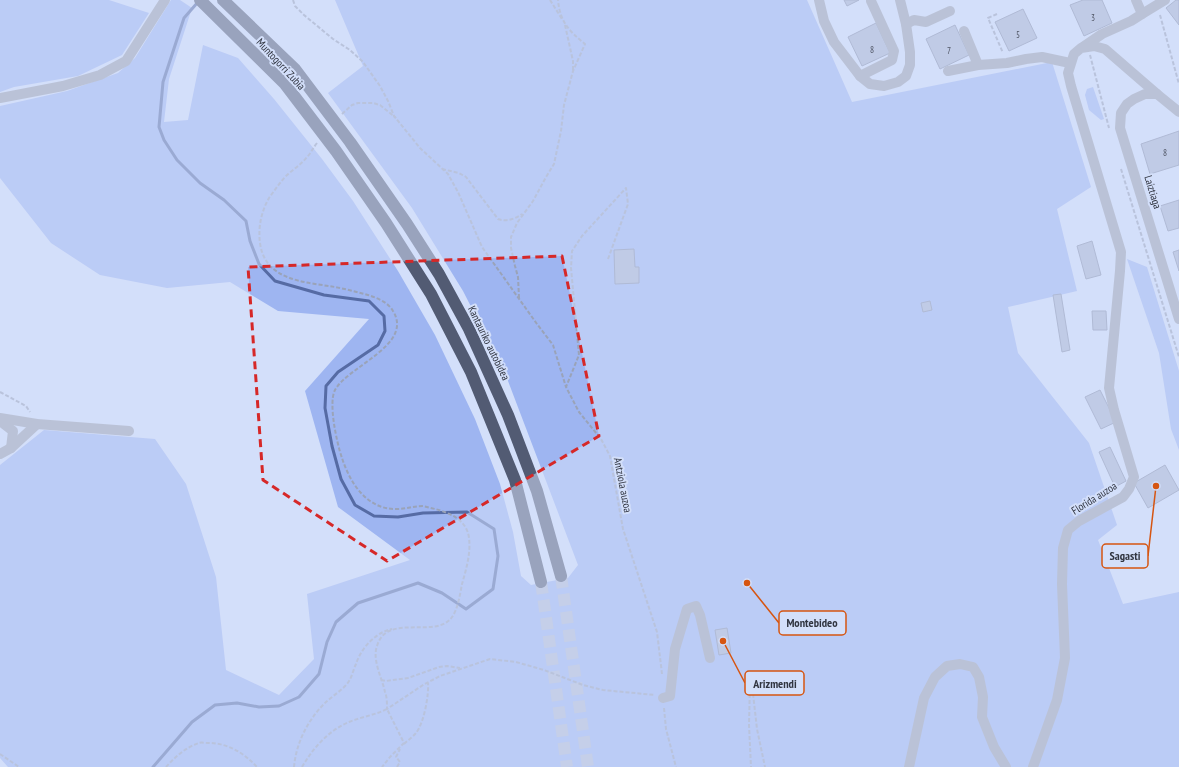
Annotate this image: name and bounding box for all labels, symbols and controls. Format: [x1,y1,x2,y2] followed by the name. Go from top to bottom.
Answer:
[1091,12,1095,23] house number: 3
[1016,29,1020,40] house number: 5
[254,35,308,93] street label: Muntogorri Zubia
[870,44,874,55] house number: 8
[947,45,951,56] house number: 7
[1163,147,1167,158] house number: 8
[1141,174,1165,210] street label: Laiztiaga
[465,304,513,382] street label: Kantauriko autobidea
[611,456,635,514] street label: Antziola auzoa
[1069,479,1119,517] street label: Florida auzoa
[1102,544,1148,568] callout: Sagasti
[1110,548,1141,563] text: Sagasti
[779,611,846,635] callout: Montebideo
[786,615,838,630] text: Montebideo
[745,671,804,695] callout: Arizmendi
[752,676,797,691] text: Arizmendi

